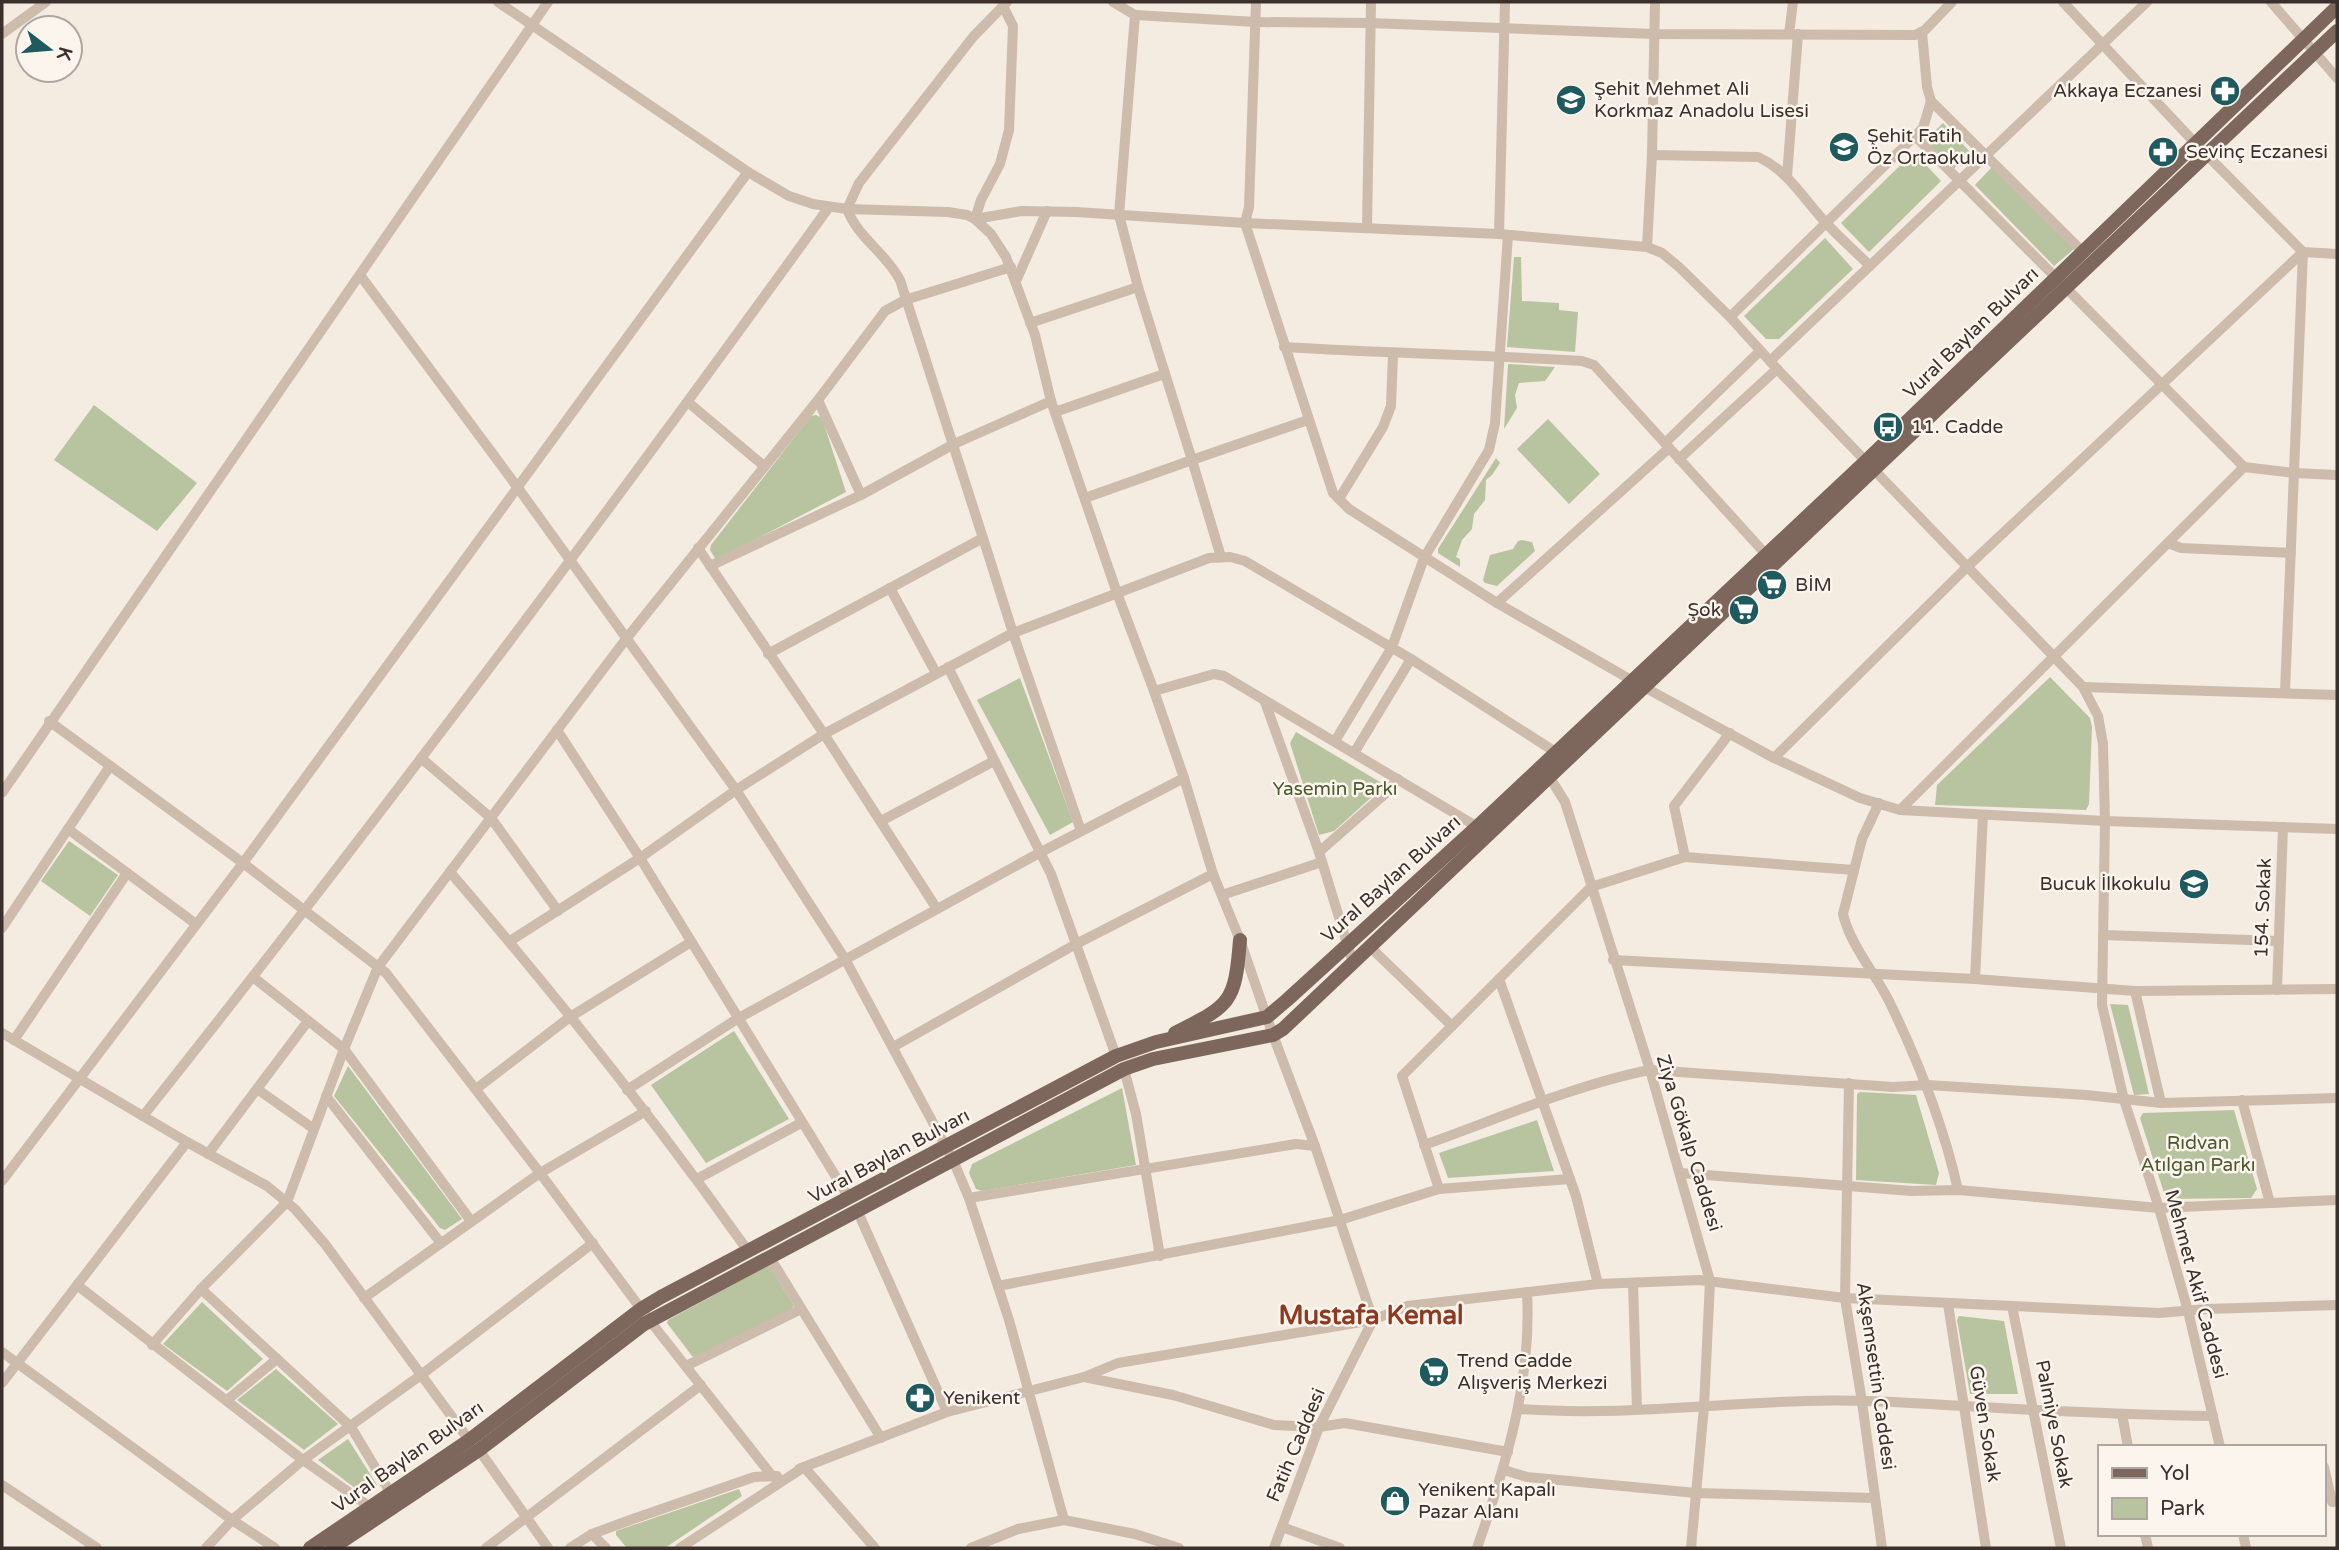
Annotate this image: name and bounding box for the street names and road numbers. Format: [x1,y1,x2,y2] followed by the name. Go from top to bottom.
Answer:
[1899,263,2043,403] street label: Vural Baylan Bulvarı
[1317,811,1465,947] street label: Vural Baylan Bulvarı
[2250,858,2276,958] street label: 154. Sokak
[1652,1052,1726,1234] street label: Ziya Gökalp Caddesi
[805,1104,973,1208] street label: Vural Baylan Bulvarı
[2160,1187,2232,1381] street label: Mehmet Akif Caddesi
[1852,1281,1900,1471] street label: Akşemsettin Caddesi
[2031,1358,2077,1490] street label: Palmiye Sokak
[1965,1364,2005,1484] street label: Güven Sokak
[1262,1385,1330,1505] street label: Fatih Caddesi
[328,1397,488,1517] street label: Vural Baylan Bulvarı

